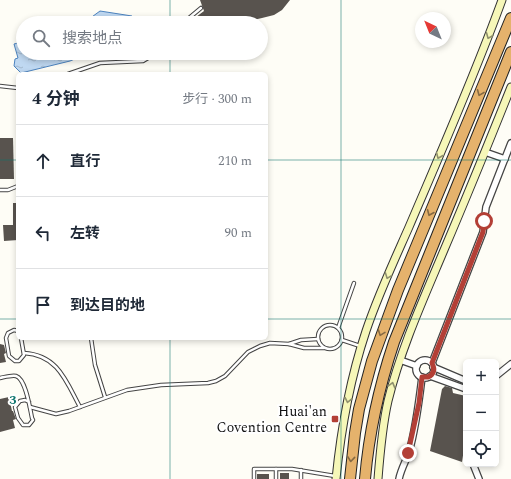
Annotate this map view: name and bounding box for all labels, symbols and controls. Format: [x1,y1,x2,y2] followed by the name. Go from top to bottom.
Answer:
[415,12,451,48] north arrow
[16,16,268,60] search box
[30,27,52,49] icon: search
[62,27,122,50] text: 搜索地点
[485,33,493,40] one-way arrow
[32,86,80,112] text: 4 分钟
[477,88,485,96] one-way arrow
[182,89,252,109] text: 步行 · 300 m
[32,150,54,172] icon: ahead
[70,150,100,173] text: 直行
[218,151,252,171] text: 210 m
[435,153,443,160] one-way arrow
[427,209,435,216] one-way arrow
[475,212,493,230] route start
[32,222,54,244] icon: left
[70,222,100,245] text: 左转
[225,223,252,243] text: 90 m
[384,272,392,279] one-way arrow
[32,294,54,316] icon: arrive
[70,294,145,317] text: 到达目的地
[378,330,386,337] one-way arrow
[463,359,499,467] map controls
[463,359,499,395] button: +
[388,382,396,389] one-way arrow
[9,390,17,410] text: 3
[463,395,499,431] button: −
[344,396,353,403] one-way arrow
[217,401,327,438] place label: Huai'an Covention Centre
[330,414,340,424] marker: Huai'an Covention Centre
[463,431,499,467] button: locate
[399,444,417,462] route end
[347,456,356,462] one-way arrow

